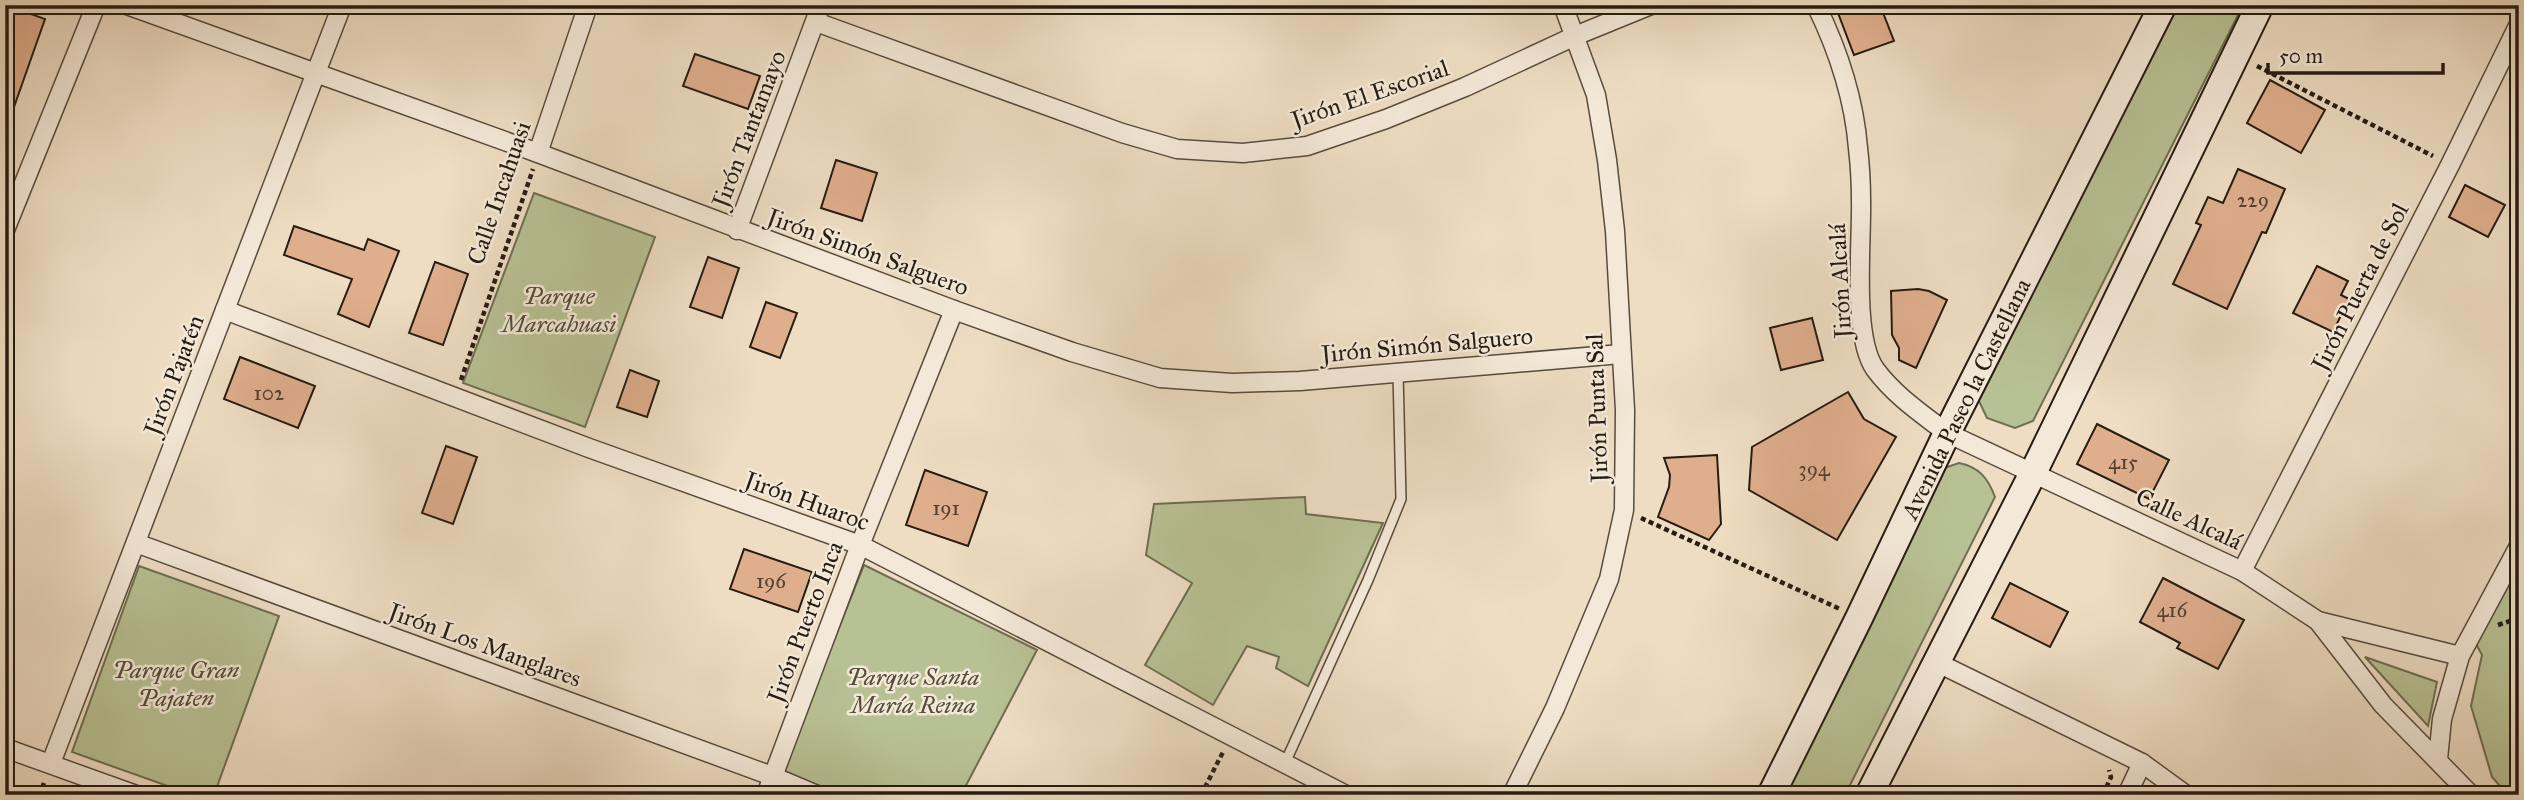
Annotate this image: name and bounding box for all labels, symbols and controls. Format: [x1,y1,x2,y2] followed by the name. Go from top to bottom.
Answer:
[2268,32,2444,76] scale bar
[2279,43,2324,69] text: 50 m
[704,46,793,214] street label: Jirón Tantamayo
[1284,53,1453,136] street label: Jirón El Escorial
[460,117,538,269] street label: Calle Incahuasi
[2237,187,2269,213] house number: 229
[2303,197,2415,379] street label: Jirón Puerta de Sol
[760,201,973,302] street label: Jirón Simón Salguero
[1822,222,1858,342] street label: Jirón Alcalá
[1894,273,2038,525] street label: Avenida Paseo la Castellana
[500,281,616,339] park label: Parque Marcahuasi
[136,311,211,442] street label: Jirón Pajatén
[1317,321,1534,369] street label: Jirón Simón Salguero
[1579,332,1615,486] street label: Jirón Punta Sal
[254,380,285,406] house number: 102
[2108,449,2138,475] house number: 415
[1798,456,1831,482] house number: 394
[738,464,873,537] street label: Jirón Huaroc
[2131,481,2248,557] street label: Calle Alcalá
[932,495,960,521] house number: 191
[759,536,850,710] street label: Jirón Puerto Inca
[756,568,787,594] house number: 196
[382,595,585,694] street label: Jirón Los Manglares
[2157,597,2189,623] house number: 416
[113,655,240,713] park label: Parque Gran Pajaten
[847,662,979,720] park label: Parque Santa María Reina

